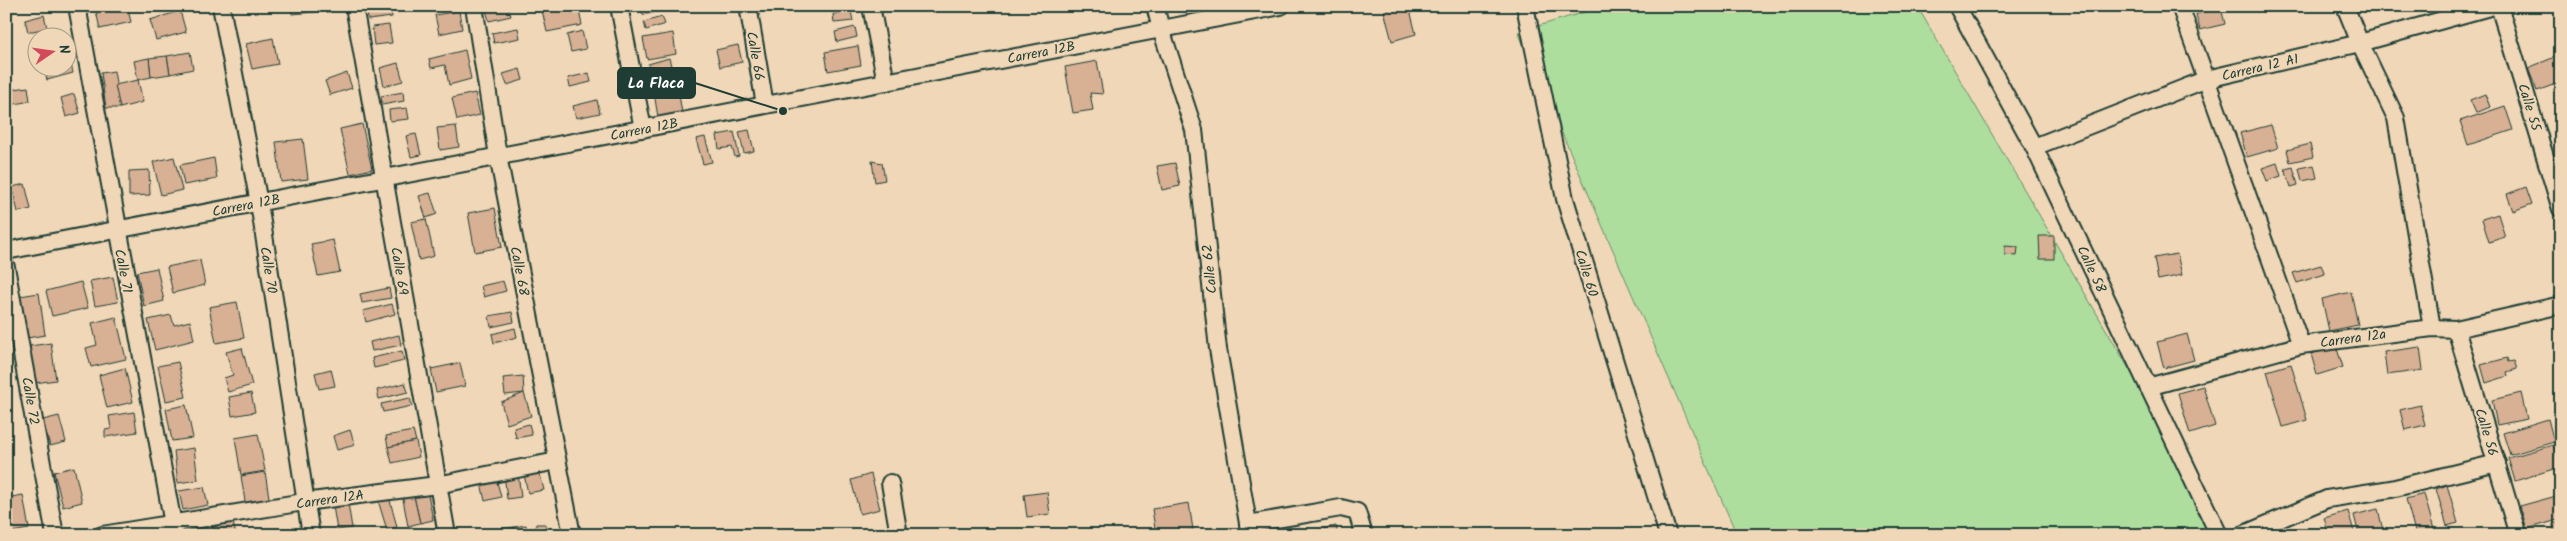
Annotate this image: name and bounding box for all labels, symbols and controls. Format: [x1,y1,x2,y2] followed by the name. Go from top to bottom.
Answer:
[28,28,78,78] north arrow
[740,30,770,82] street label: Calle 66
[1005,36,1077,70] street label: Carrera 12B
[52,43,75,56] text: N
[2220,48,2301,88] street label: Carrera 12 A1
[618,68,695,98] callout: La Flaca
[628,72,685,96] text: La Flaca
[2511,81,2547,135] street label: Calle 55
[608,113,680,147] street label: Carrera 12B
[210,189,282,223] street label: Carrera 12B
[2071,242,2112,297] street label: Calle 58
[1196,243,1224,295] street label: Calle 62
[253,245,283,295] street label: Calle 70
[384,245,414,297] street label: Calle 69
[503,245,535,298] street label: Calle 68
[108,247,138,295] street label: Calle 71
[1568,247,1604,300] street label: Calle 60
[2319,323,2388,355] street label: Carrera 12a
[15,375,45,427] street label: Calle 72
[2468,406,2504,459] street label: Calle 56
[295,484,366,516] street label: Carrera 12A

